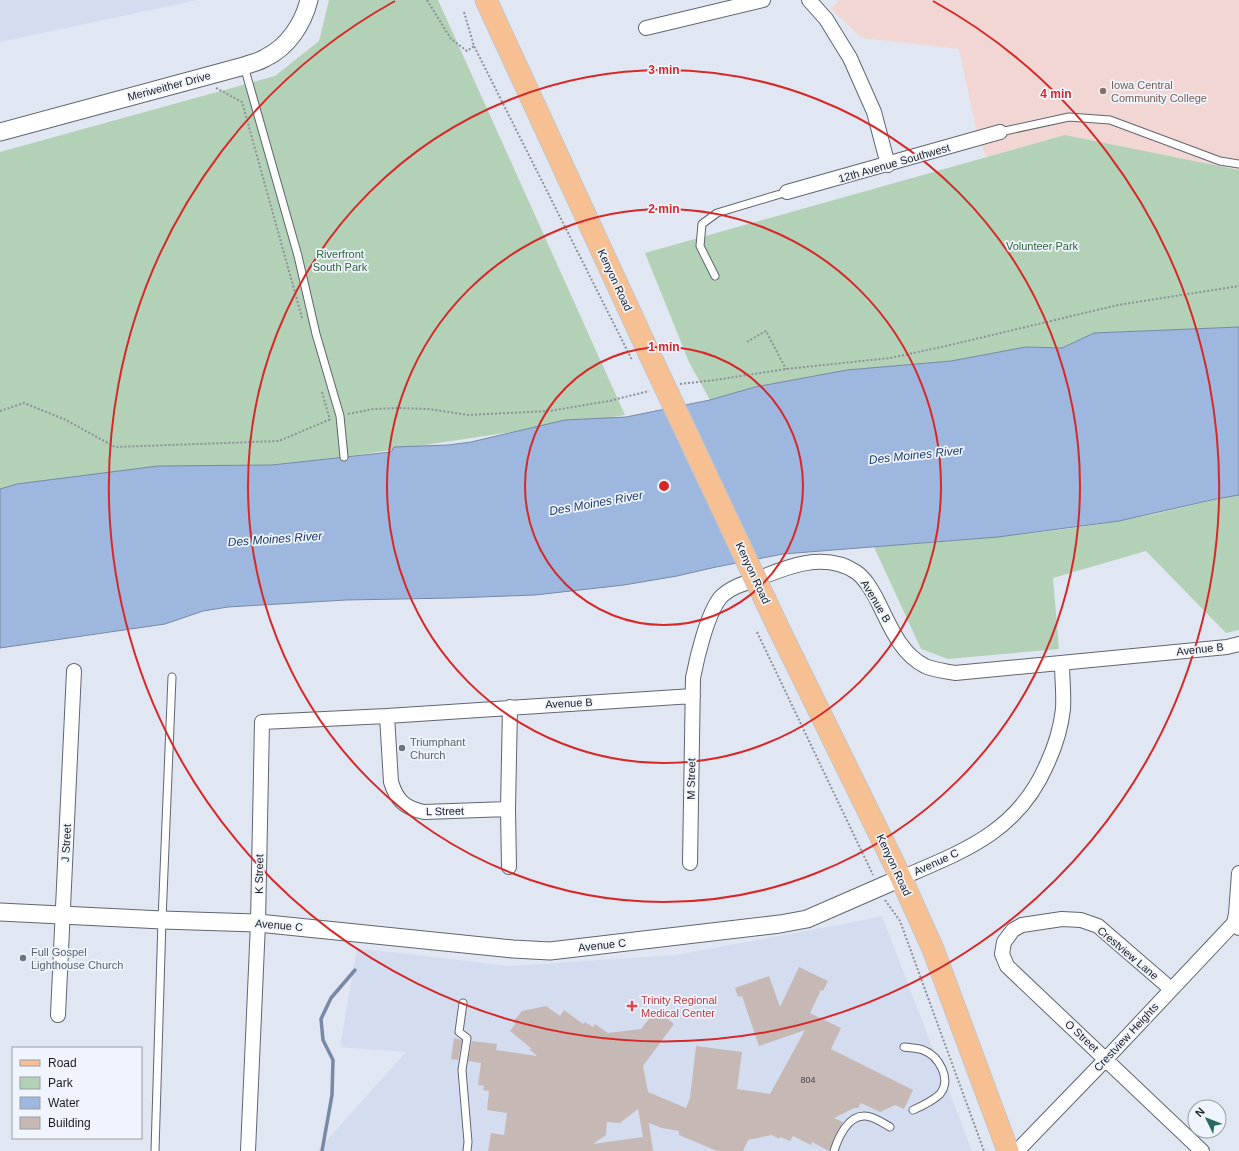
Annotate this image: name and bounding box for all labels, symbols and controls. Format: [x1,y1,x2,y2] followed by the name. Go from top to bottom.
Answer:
[648,63,680,77] text: 3 min
[126,69,212,103] street label: Meriweither Drive
[1111,79,1207,104] place label: Iowa Central Community College
[1098,86,1108,96] marker: Iowa Central Community College
[1040,87,1072,101] text: 4 min
[837,141,951,185] street label: 12th Avenue Southwest
[648,202,680,216] text: 2 min
[1006,240,1079,252] park label: Volunteer Park
[595,247,635,313] street label: Kenyon Road
[313,248,368,273] park label: Riverfront South Park
[648,340,680,354] text: 1 min
[868,443,965,467] water label: Des Moines River
[657,479,671,493] centre of rings
[548,488,645,518] water label: Des Moines River
[227,529,324,549] water label: Des Moines River
[733,540,773,606] street label: Kenyon Road
[859,578,893,624] street label: Avenue B
[1176,641,1224,657] street label: Avenue B
[545,696,593,710] street label: Avenue B
[410,736,465,761] place label: Triumphant Church
[397,743,407,753] marker: Triumphant Church
[685,758,697,800] street label: M Street
[426,805,464,817] street label: L Street
[59,824,73,862] street label: J Street
[874,832,914,898] street label: Kenyon Road
[912,846,960,878] street label: Avenue C
[253,854,265,894] street label: K Street
[255,917,304,933] street label: Avenue C
[1095,924,1161,982] street label: Crestview Lane
[577,937,627,953] street label: Avenue C
[31,946,123,971] place label: Full Gospel Lighthouse Church
[18,953,28,963] marker: Full Gospel Lighthouse Church
[641,994,717,1019] place label: Trinity Regional Medical Center
[626,1000,638,1012] marker: Trinity Regional Medical Center
[1091,1000,1161,1074] street label: Crestview Heights
[1063,1018,1101,1054] street label: O Street
[12,1047,142,1139] legend
[48,1056,77,1070] text: Road
[800,1075,816,1085] house number: 804
[48,1076,74,1090] text: Park
[48,1096,80,1110] text: Water
[1187,1099,1227,1139] north arrow
[1193,1105,1207,1119] text: N
[48,1116,91,1130] text: Building

